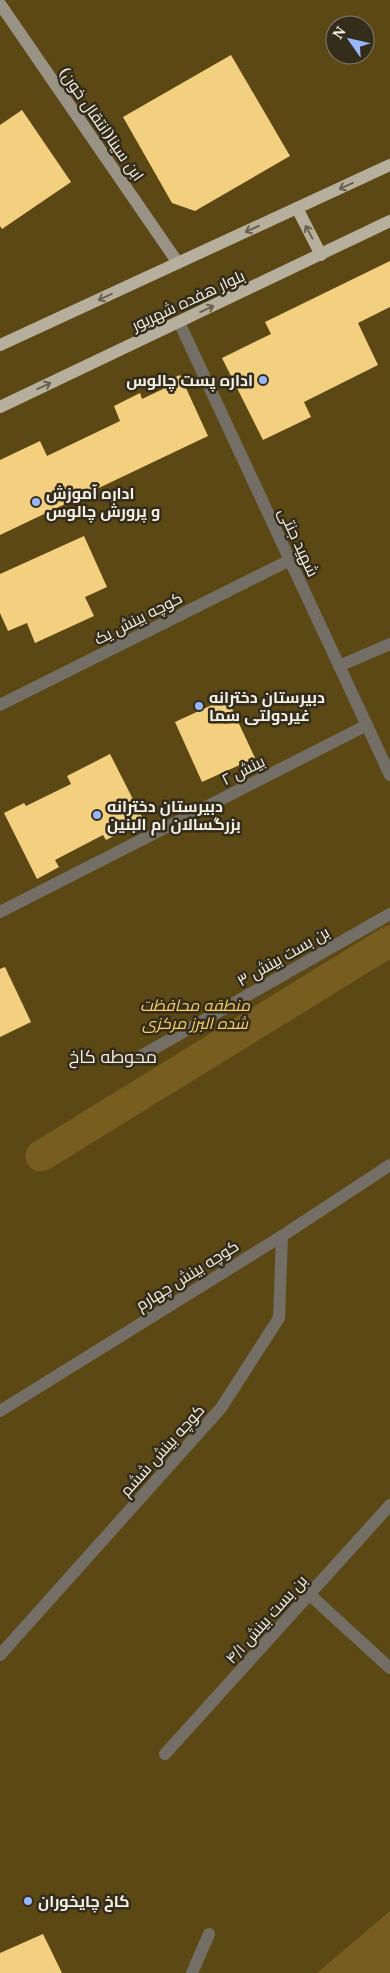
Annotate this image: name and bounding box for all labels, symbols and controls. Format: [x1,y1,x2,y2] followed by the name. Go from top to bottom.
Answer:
[325,15,375,65] north arrow
[328,23,350,42] text: N
[55,63,149,185] street label: ابن سینا(انتقال خون)
[339,181,354,191] one-way arrow
[304,224,314,239] one-way arrow
[245,225,260,234] one-way arrow
[127,264,248,336] street label: بلوار هفده شهریور
[98,292,113,302] one-way arrow
[199,304,214,313] one-way arrow
[126,369,253,392] place label: اداره پست چالوس
[257,374,269,386] marker: اداره پست چالوس
[36,381,51,390] one-way arrow
[46,482,160,523] place label: اداره آموزش و پرورش چالوس
[30,496,42,508] marker: اداره آموزش و پرورش چالوس
[273,504,325,580] street label: شهید جنتی
[90,586,187,651] street label: کوچه بینش یک
[209,686,325,726] place label: دبیرستان دخترانه غیردولتی سما
[193,700,205,712] marker: دبیرستان دخترانه غیردولتی سما
[217,750,269,790] street label: بینش ۲
[107,795,241,836] place label: دبیرستان دخترانه بزرگسالان ام البنین
[91,809,103,821] marker: دبیرستان دخترانه بزرگسالان ام البنین
[233,921,333,991] street label: بن بست بینش ۳
[140,994,251,1034] park label: منطقه محافظت شده البرز مرکزی
[69,1044,157,1069] district label: محوطه کاخ
[131,1234,243,1316] street label: کوچه بینش چهارم
[115,1399,210,1501] street label: کوچه بینش ششم
[220,1570,312,1668] street label: بن بست بینش ۴/۱
[38,1890,130,1913] place label: کاخ چایخوران
[22,1895,34,1907] marker: کاخ چایخوران

